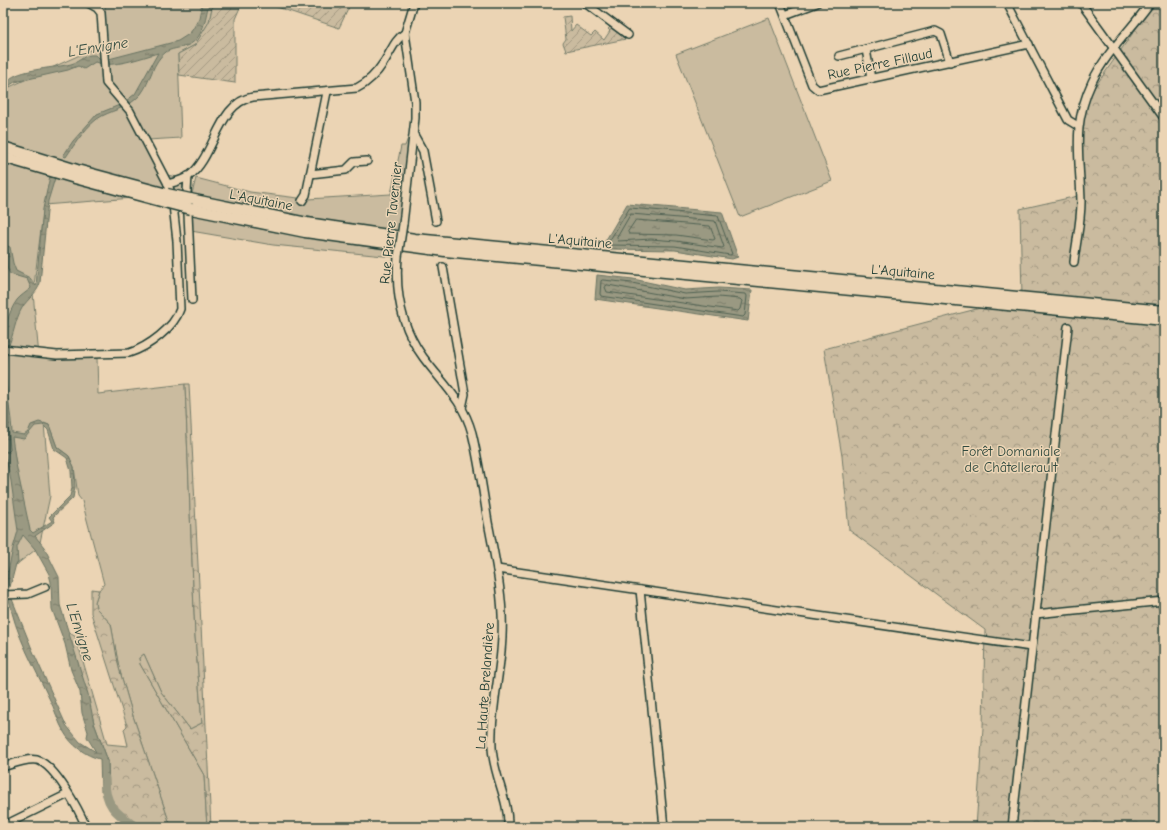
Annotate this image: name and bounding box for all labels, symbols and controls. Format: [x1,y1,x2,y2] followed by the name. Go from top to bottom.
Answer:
[67,33,130,61] water label: L'Envigne
[826,45,934,83] street label: Rue Pierre Fillaud
[376,161,406,285] street label: Rue Pierre Tavernier
[228,186,294,214] street label: L'Aquitaine
[547,230,613,252] street label: L'Aquitaine
[870,261,936,283] street label: L'Aquitaine
[962,443,1060,476] park label: Forêt Domaniale de Châtellerault
[63,600,98,664] water label: L'Envigne
[472,622,498,750] street label: La Haute Brelandière

